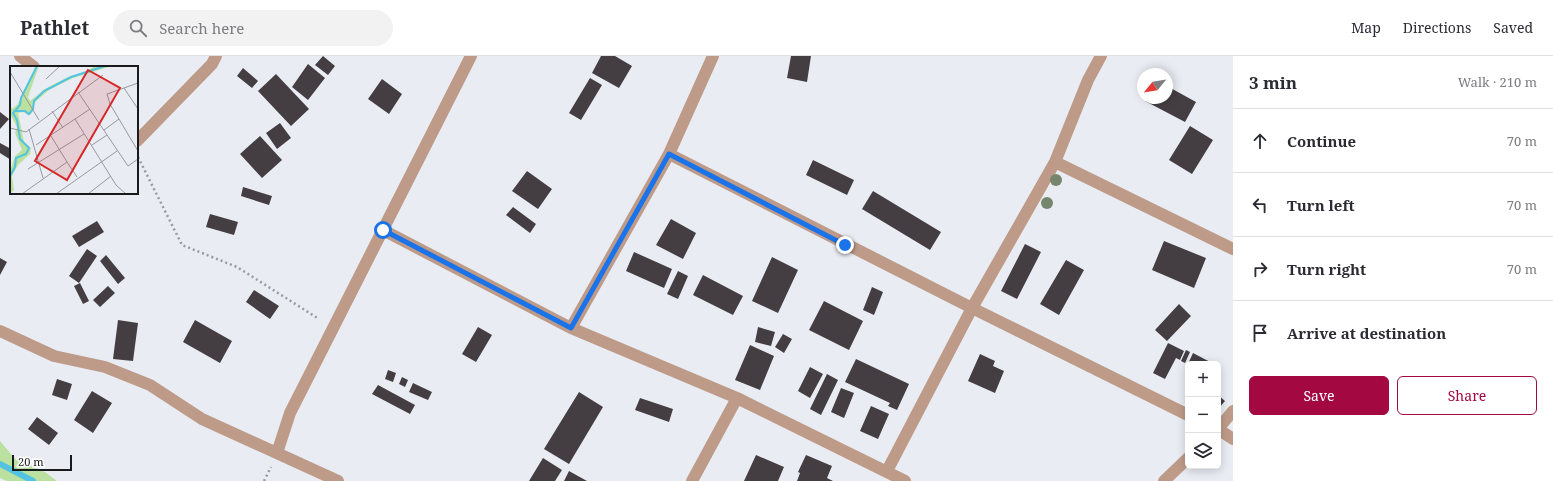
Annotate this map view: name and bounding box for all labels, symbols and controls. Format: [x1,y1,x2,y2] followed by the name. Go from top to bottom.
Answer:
[113,10,393,46] search box
[20,15,89,41] text: Pathlet
[127,17,149,39] icon: search
[159,18,244,38] text: Search here
[1351,18,1381,37] text: Map
[1403,18,1471,37] text: Directions
[1493,18,1533,37] text: Saved
[10,66,138,194] inset map
[1137,68,1173,104] north arrow
[1249,71,1297,94] text: 3 min
[1458,73,1537,91] text: Walk · 210 m
[1249,130,1271,152] icon: ahead
[1287,131,1356,151] text: Continue
[1507,132,1537,150] text: 70 m
[1249,194,1271,216] icon: left
[1287,195,1355,215] text: Turn left
[1507,196,1537,214] text: 70 m
[374,221,392,239] route start
[836,236,854,254] route end
[1249,258,1271,280] icon: right
[1287,259,1366,279] text: Turn right
[1507,260,1537,278] text: 70 m
[1249,322,1271,344] icon: arrive
[1287,323,1446,343] text: Arrive at destination
[1185,361,1221,469] map controls
[1185,361,1221,397] button: +
[1249,376,1389,415] button: Save
[1397,376,1537,415] button: Share
[1185,397,1221,433] button: −
[1185,433,1221,469] button: layers
[12,453,72,472] scale bar
[18,454,44,469] text: 20 m

